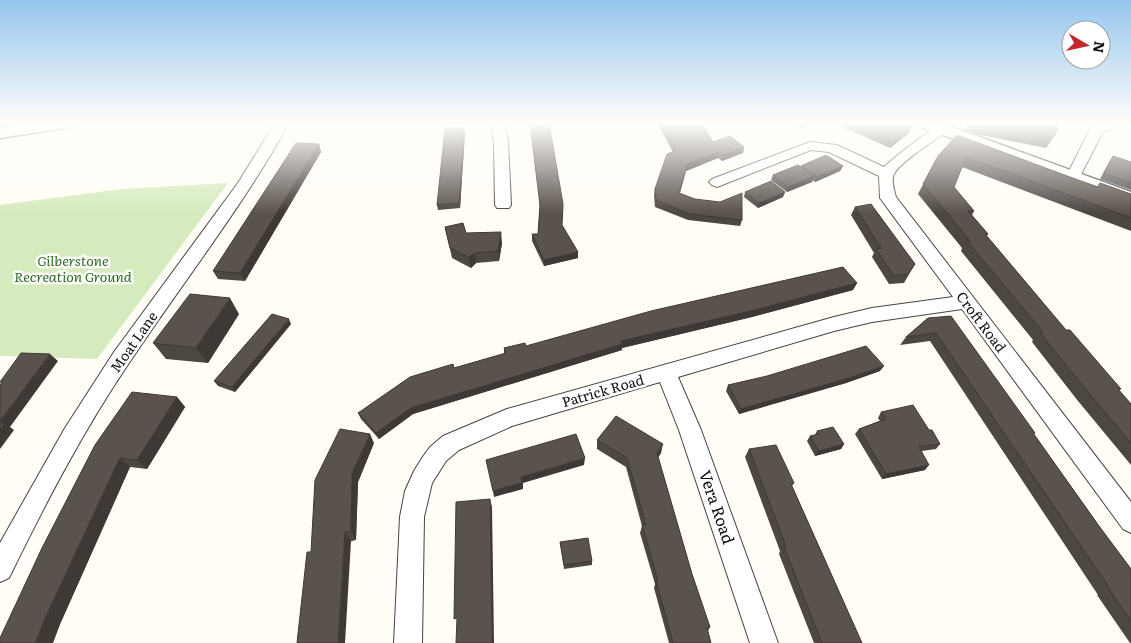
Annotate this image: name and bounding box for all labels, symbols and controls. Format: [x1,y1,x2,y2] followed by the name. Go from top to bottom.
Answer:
[1061,20,1111,70] north arrow
[1089,40,1111,55] text: N
[14,250,132,286] park label: Gilberstone Recreation Ground
[952,287,1012,356] street label: Croft Road
[105,307,162,376] street label: Moat Lane
[559,369,646,411] street label: Patrick Road
[694,467,742,547] street label: Vera Road

